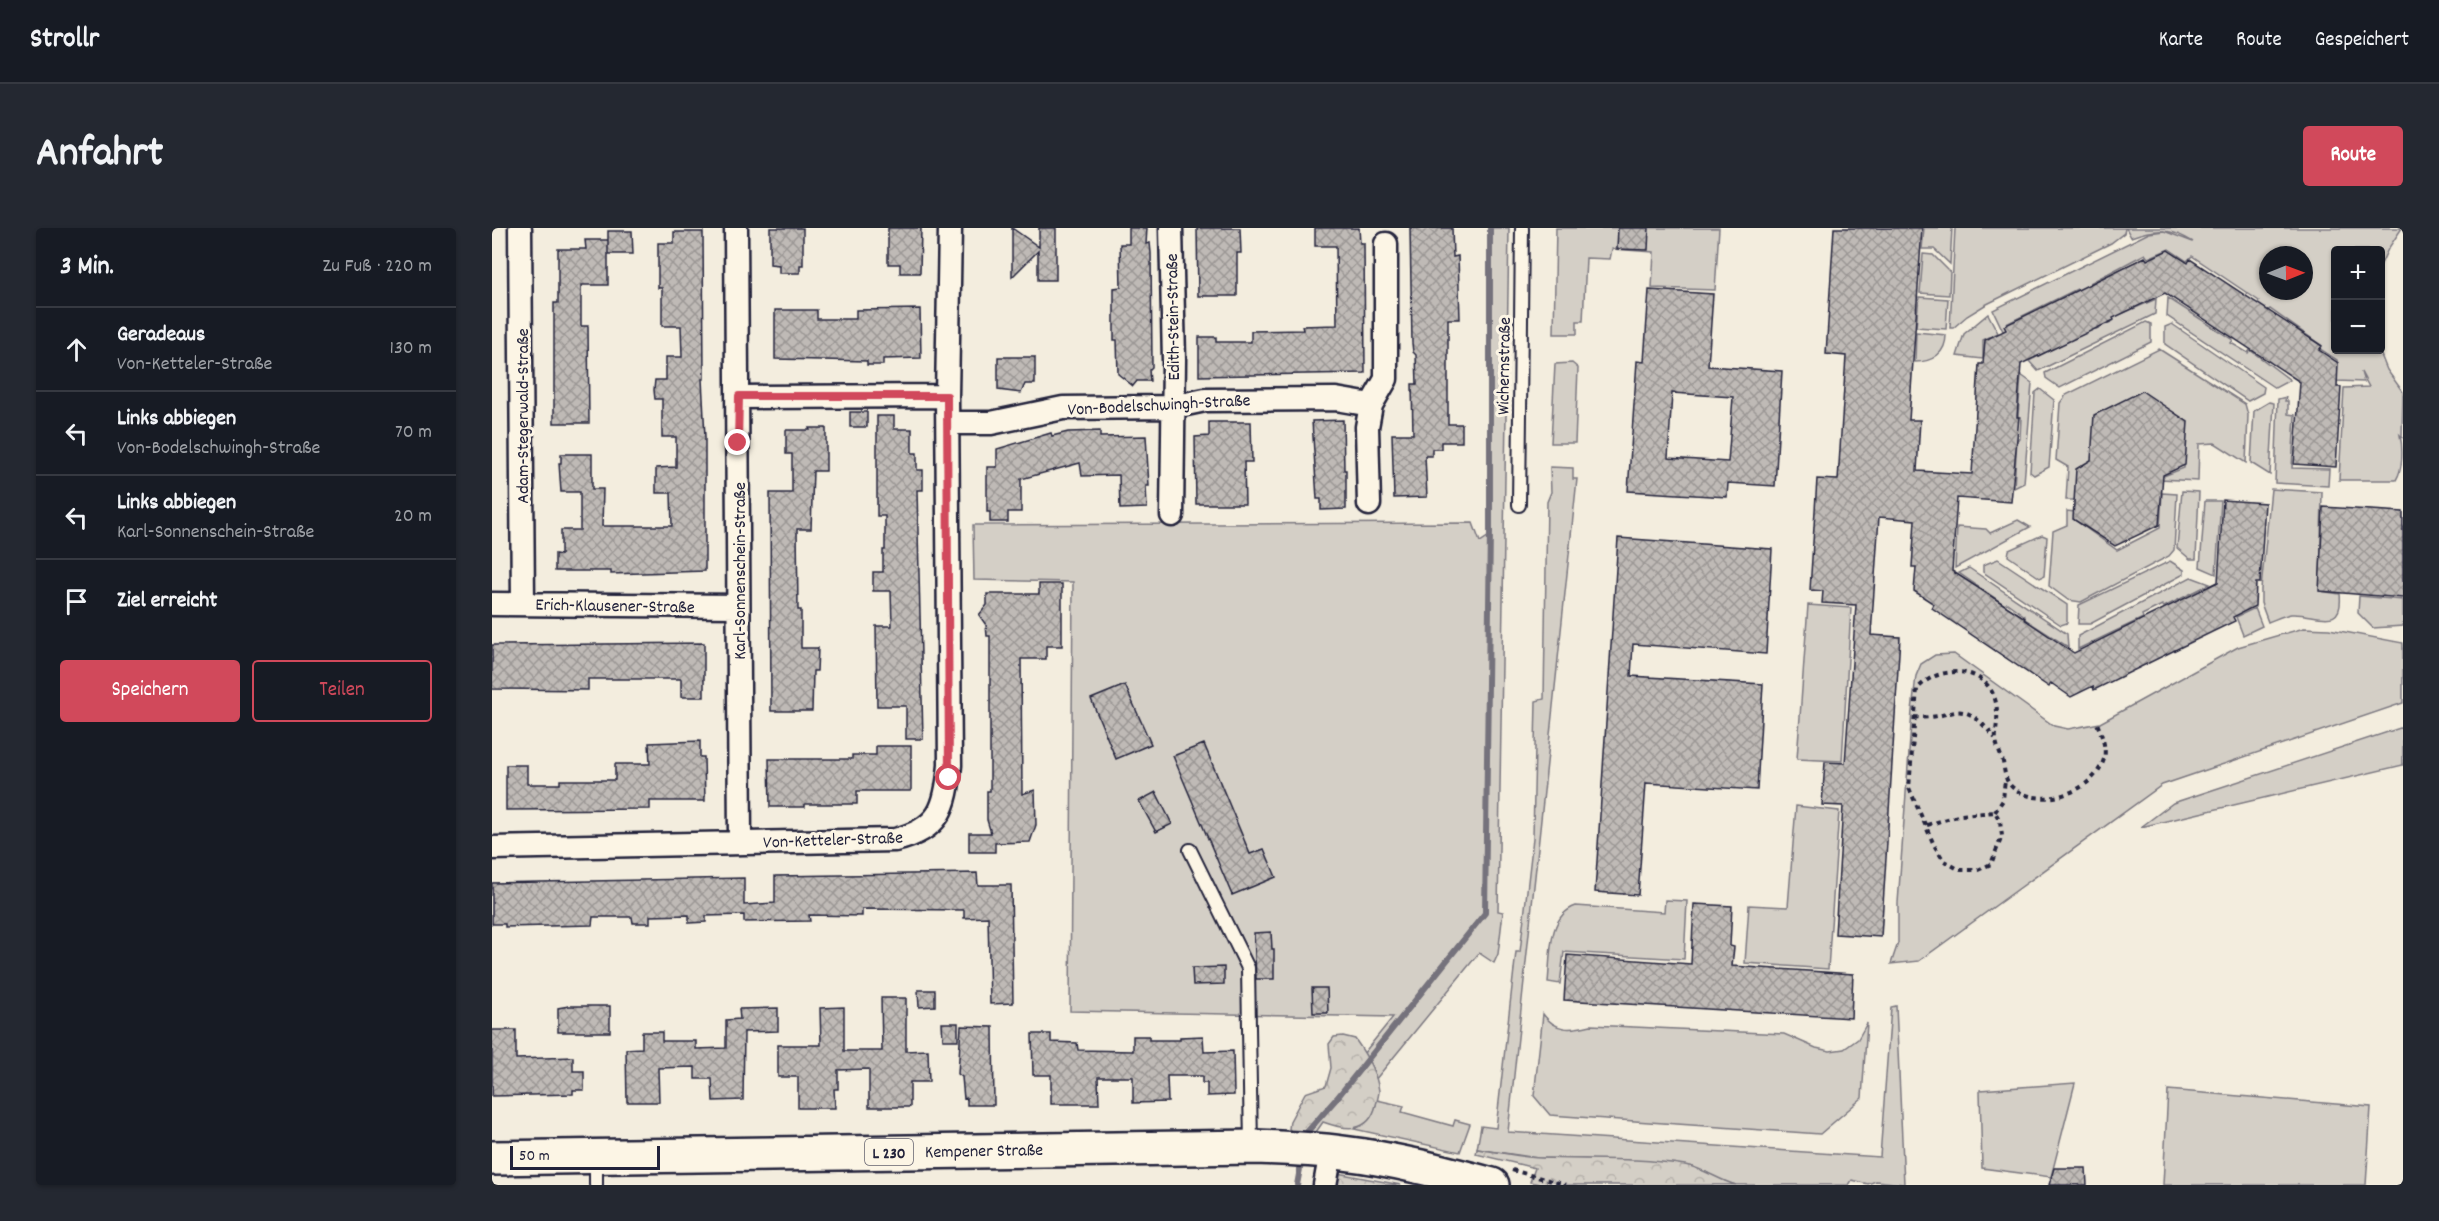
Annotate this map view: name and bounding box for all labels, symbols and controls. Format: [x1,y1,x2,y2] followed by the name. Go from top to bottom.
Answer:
[30,21,99,61] text: Strollr
[2159,26,2203,56] text: Karte
[2236,26,2282,56] text: Route
[2315,26,2409,56] text: Gespeichert
[36,126,163,186] text: Anfahrt
[2303,126,2403,186] button: Route
[2259,246,2313,300] north arrow
[2331,246,2385,354] map controls
[2331,246,2385,300] button: +
[60,249,114,286] text: 3 Min.
[323,253,432,281] text: Zu Fuß · 220 m
[1161,253,1188,381] street label: Edith-Stein-Straße
[2331,300,2385,354] button: −
[1492,317,1519,415] street label: Wichernstraße
[117,320,205,351] text: Geradeaus
[512,328,537,504] street label: Adam-Stegerwald-Straße
[60,333,93,366] icon: ahead
[390,335,432,363] text: 130 m
[117,351,272,379] text: Von-Ketteler-Straße
[1067,389,1251,424] street label: Von-Bodelschwingh-Straße
[117,404,236,435] text: Links abbiegen
[60,417,93,450] icon: left
[395,419,432,447] text: 70 m
[724,429,750,455] route end
[117,435,320,463] text: Von-Bodelschwingh-Straße
[729,482,754,660] street label: Karl-Sonnenschein-Straße
[117,488,236,519] text: Links abbiegen
[60,501,93,534] icon: left
[394,503,432,531] text: 20 m
[117,519,314,547] text: Karl-Sonnenschein-Straße
[60,585,93,618] icon: arrive
[117,586,217,617] text: Ziel erreicht
[535,594,695,621] street label: Erich-Klausener-Straße
[60,660,240,722] button: Speichern
[252,660,432,722] button: Teilen
[935,764,961,790] route start
[763,827,903,856] street label: Von-Ketteler-Straße
[865,1139,913,1165] road number: L 230
[925,1139,1043,1166] street label: Kempener Straße
[510,1143,660,1170] scale bar
[519,1145,550,1168] text: 50 m

